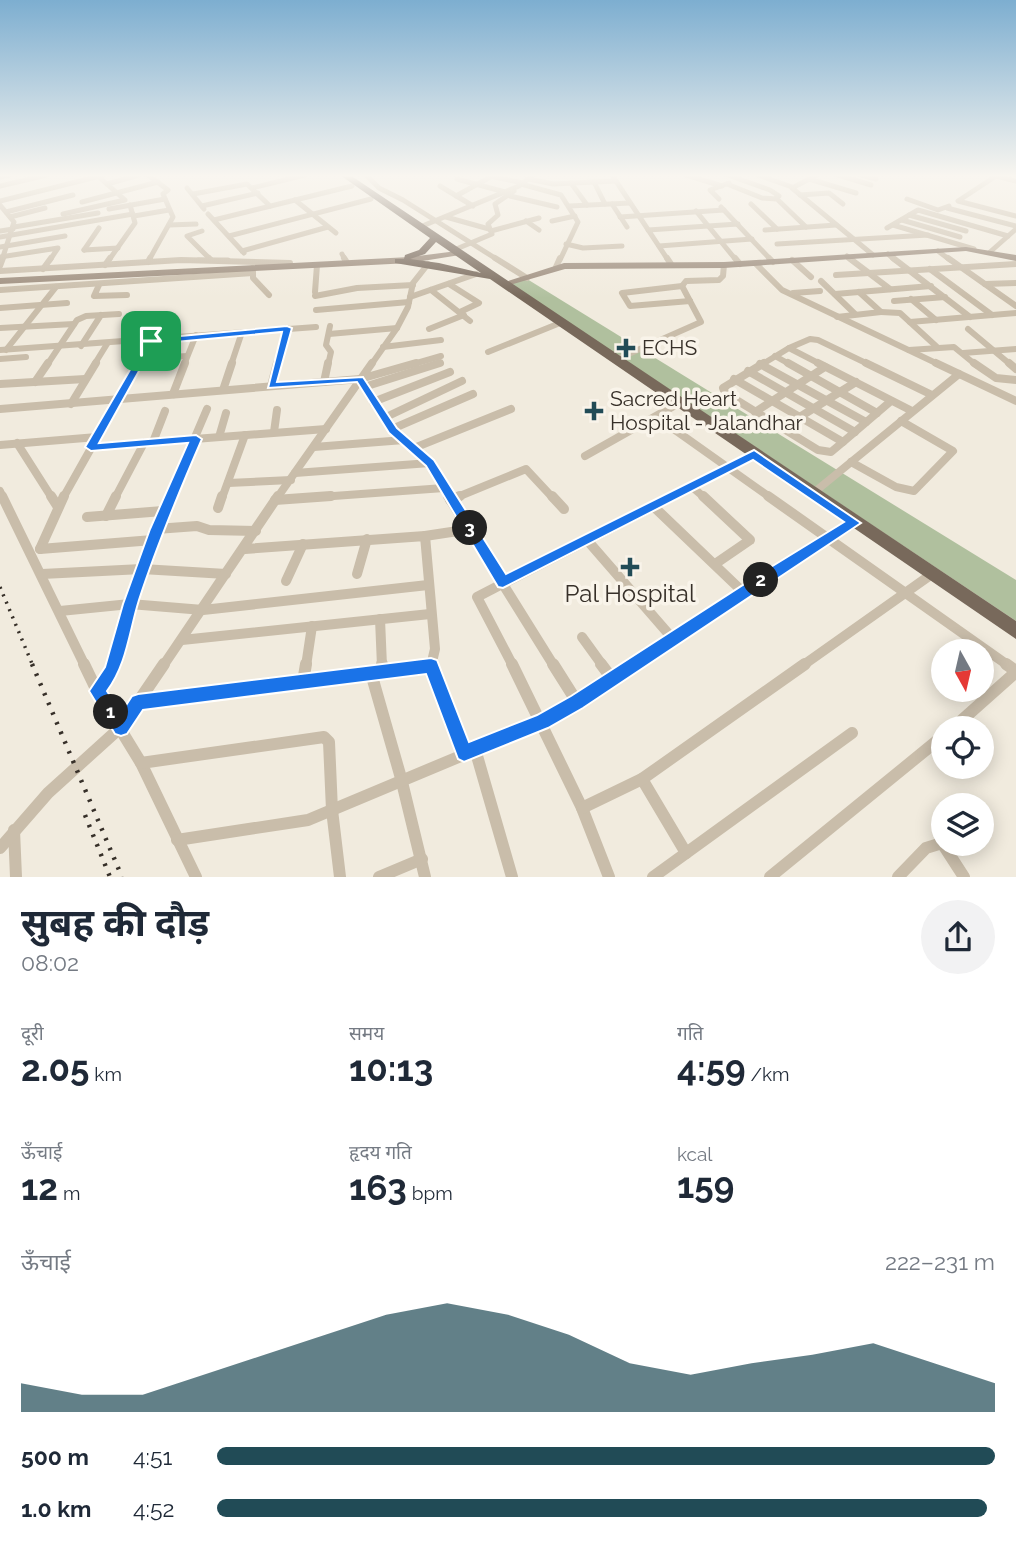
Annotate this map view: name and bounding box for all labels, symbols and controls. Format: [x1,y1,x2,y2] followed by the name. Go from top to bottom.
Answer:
[121,311,181,371] pin
[132,322,170,360] icon: arrive
[642,335,697,360] place label: ECHS
[616,338,636,358] marker: ECHS
[610,386,804,435] place label: Sacred Heart Hospital - Jalandhar
[584,401,604,421] marker: Sacred Heart Hospital - Jalandhar
[452,510,488,546] pin: 3
[464,516,475,538] text: 3
[620,557,640,577] marker: Pal Hospital
[744,562,778,598] pin: 2
[755,568,766,590] text: 2
[565,579,696,608] place label: Pal Hospital
[931,639,994,702] north arrow
[931,639,994,856] map controls
[94,694,128,730] pin: 1
[106,700,115,722] text: 1
[931,716,994,779] button: locate
[931,793,994,856] button: layers
[21,900,209,945] text: सुबह की दौड़
[921,900,995,974] button: share
[21,949,79,976] text: 08:02
[21,1022,44,1044] text: दूरी
[349,1022,384,1044] text: समय
[677,1022,703,1044] text: गति
[21,1048,90,1089] text: 2.05
[349,1048,433,1089] text: 10:13
[677,1048,746,1089] text: 4:59
[90,1063,122,1085] text: km
[746,1063,790,1085] text: /km
[21,1141,62,1163] text: ऊँचाई
[349,1141,412,1163] text: हृदय गति
[677,1143,713,1165] text: kcal
[677,1165,734,1206] text: 159
[21,1167,58,1208] text: 12
[349,1167,407,1208] text: 163
[58,1182,80,1204] text: m
[407,1182,453,1204] text: bpm
[21,1248,71,1275] text: ऊँचाई
[885,1248,995,1275] text: 222–231 m
[21,1443,89,1470] text: 500 m
[133,1443,172,1470] text: 4:51
[21,1495,91,1522] text: 1.0 km
[133,1495,174,1522] text: 4:52

